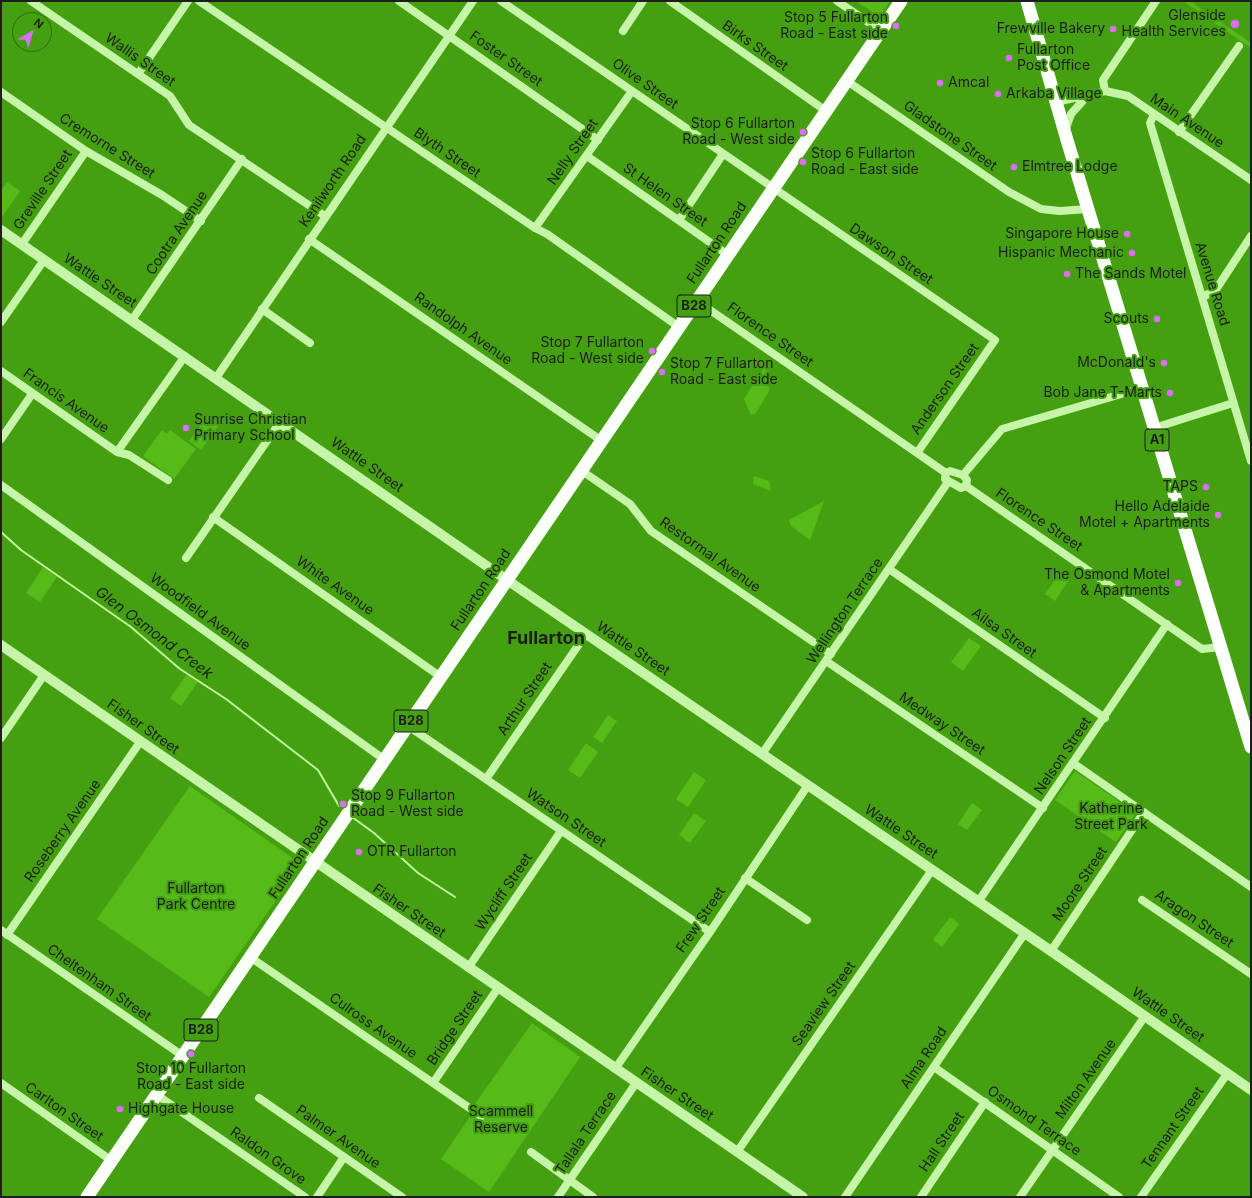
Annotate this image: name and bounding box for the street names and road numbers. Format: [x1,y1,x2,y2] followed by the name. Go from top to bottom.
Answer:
[719,17,791,75] street label: Birks Street
[466,28,546,90] street label: Foster Street
[102,30,178,90] street label: Wallis Street
[609,55,681,113] street label: Olive Street
[1147,90,1227,152] street label: Main Avenue
[900,97,1000,175] street label: Gladstone Street
[56,110,158,182] street label: Cremorne Street
[544,116,602,188] street label: Nelly Street
[410,125,484,181] street label: Blyth Street
[296,132,370,230] street label: Kenilworth Road
[10,147,76,233] street label: Greville Street
[619,160,711,230] street label: St Helen Street
[143,188,211,278] street label: Cootra Avenue
[683,199,751,287] street label: Fullarton Road
[846,220,936,288] street label: Dawson Street
[1191,240,1233,328] street label: Avenue Road
[60,250,140,312] street label: Wattle Street
[411,289,515,369] street label: Randolph Avenue
[677,295,711,317] road number: B28
[724,299,816,371] street label: Florence Street
[907,340,983,438] street label: Anderson Street
[20,365,112,437] street label: Francis Avenue
[1145,429,1169,451] road number: A1
[327,434,407,496] street label: Wattle Street
[992,485,1086,555] street label: Florence Street
[656,514,764,596] street label: Restormal Avenue
[447,546,515,634] street label: Fullarton Road
[293,553,377,619] street label: White Avenue
[803,555,887,667] street label: Wellington Terrace
[146,570,254,654] street label: Woodfield Avenue
[968,605,1040,661] street label: Ailsa Street
[593,618,673,680] street label: Wattle Street
[494,659,556,739] street label: Arthur Street
[896,689,988,759] street label: Medway Street
[104,696,182,758] street label: Fisher Street
[394,710,428,732] road number: B28
[1031,714,1095,798] street label: Nelson Street
[21,776,105,886] street label: Roseberry Avenue
[523,785,609,851] street label: Watson Street
[861,801,941,863] street label: Wattle Street
[265,814,333,902] street label: Fullarton Road
[1049,844,1111,924] street label: Moore Street
[472,850,536,934] street label: Wycliff Street
[369,880,449,942] street label: Fisher Street
[673,884,729,956] street label: Frew Street
[1151,886,1237,952] street label: Aragon Street
[44,941,154,1025] street label: Cheltenham Street
[789,959,859,1049] street label: Seaview Street
[1128,984,1208,1046] street label: Wattle Street
[424,987,486,1069] street label: Bridge Street
[326,990,420,1062] street label: Culross Avenue
[184,1019,218,1041] road number: B28
[897,1024,951,1092] street label: Alma Road
[1052,1036,1120,1122] street label: Milton Avenue
[637,1063,717,1125] street label: Fisher Street
[22,1079,106,1145] street label: Carlton Street
[984,1082,1084,1160] street label: Osmond Terrace
[1138,1084,1208,1172] street label: Tennant Street
[552,1088,620,1178] street label: Tallala Terrace
[293,1102,383,1172] street label: Palmer Avenue
[916,1109,968,1175] street label: Hall Street
[227,1124,309,1188] street label: Raldon Grove

